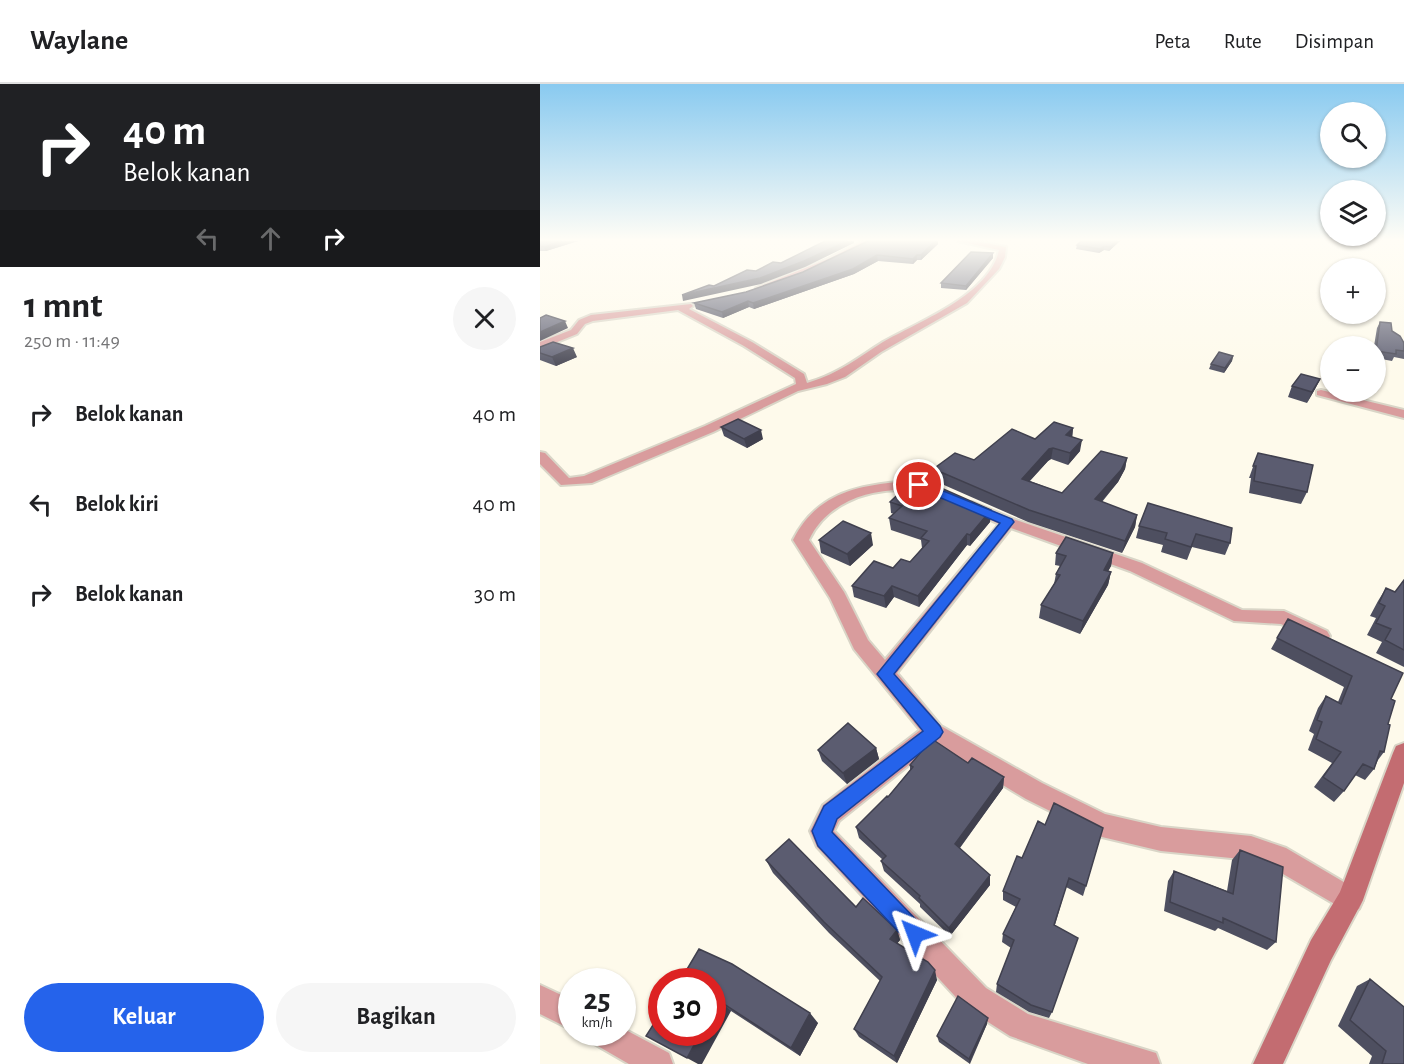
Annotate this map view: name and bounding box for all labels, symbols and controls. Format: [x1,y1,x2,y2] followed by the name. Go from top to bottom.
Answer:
[30,27,128,55] text: Waylane
[1155,31,1191,52] text: Peta
[1224,31,1262,52] text: Rute
[1295,31,1374,52] text: Disimpan
[1320,102,1386,402] map controls
[1320,102,1386,168] button: search
[24,108,102,186] icon: right
[123,110,206,152] text: 40 m
[123,159,250,186] text: Belok kanan
[1320,180,1386,246] button: layers
[191,222,224,255] icon: left
[254,222,287,255] icon: ahead
[317,222,350,255] icon: right
[1320,258,1386,324] button: +
[453,287,516,350] button: close
[24,288,102,324] text: 1 mnt
[24,331,120,351] text: 250 m · 11:49
[1320,336,1386,402] button: −
[24,398,57,431] icon: right
[75,403,183,425] text: Belok kanan
[473,403,516,425] text: 40 m
[893,459,944,510] pin
[902,468,935,501] icon: arrive
[24,488,57,521] icon: left
[75,493,159,515] text: Belok kiri
[473,493,516,515] text: 40 m
[24,578,57,611] icon: right
[75,583,183,605] text: Belok kanan
[474,583,516,605] text: 30 m
[883,902,947,966] position arrow
[648,968,726,1046] speed limit sign: 30
[24,983,264,1052] button: Keluar
[276,983,516,1052] button: Bagikan
[583,985,611,1015] text: 25
[582,1015,612,1030] text: km/h

